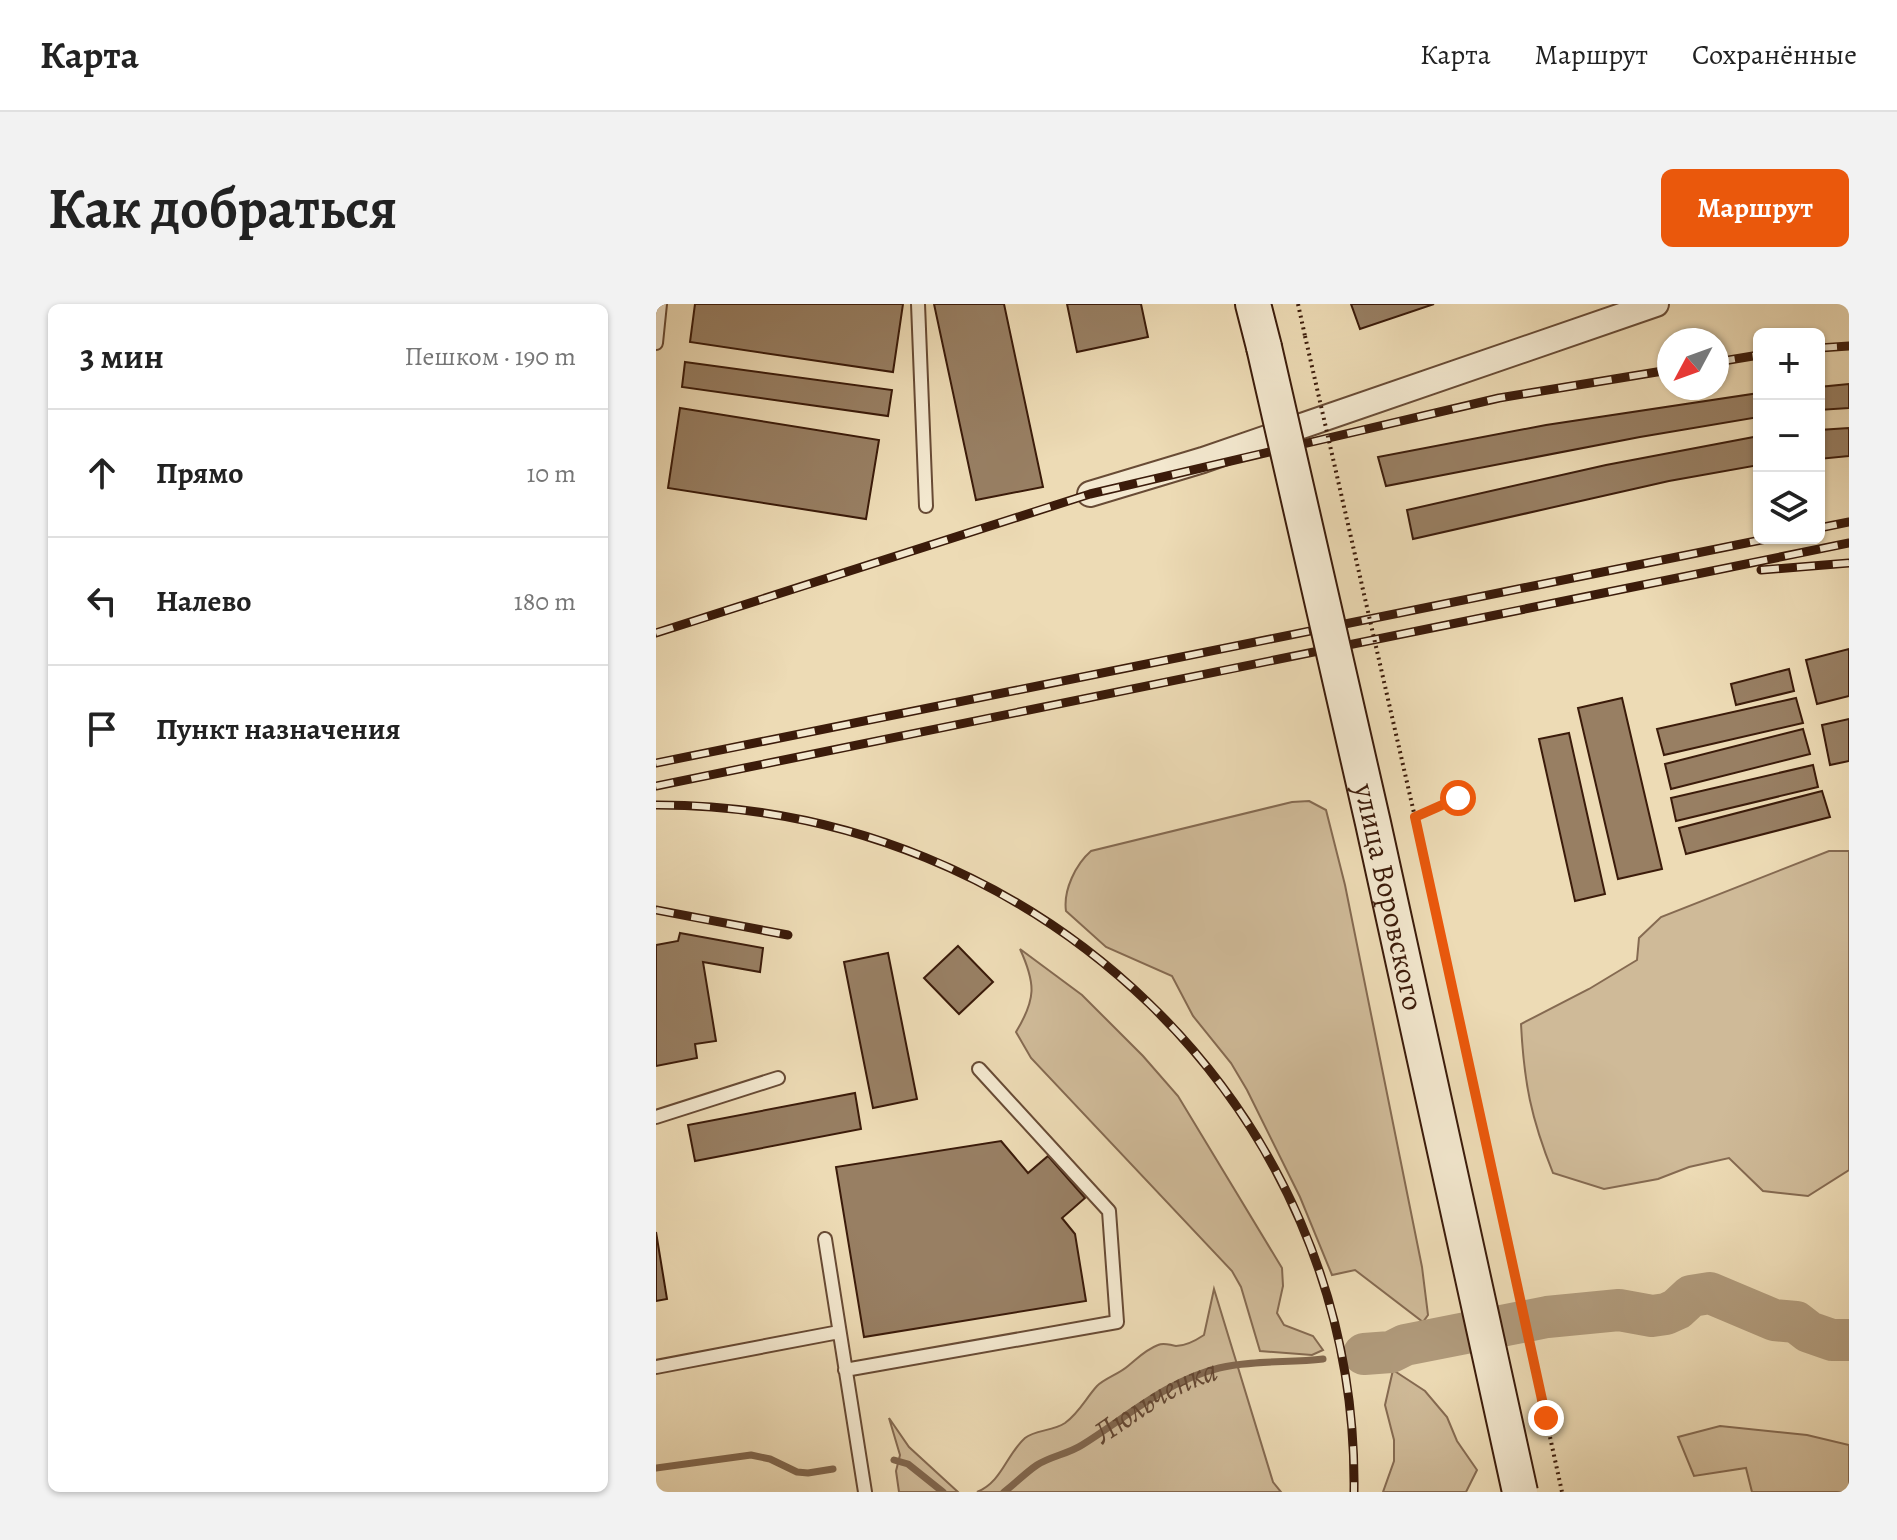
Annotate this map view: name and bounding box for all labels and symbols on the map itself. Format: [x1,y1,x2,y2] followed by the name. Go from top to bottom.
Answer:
[1657,328,1729,400] north arrow
[1344,779,1434,1014] street label: улица Воровского
[1440,780,1476,816] route start
[1083,1347,1223,1455] water label: Люльченка
[1528,1400,1564,1436] route end

